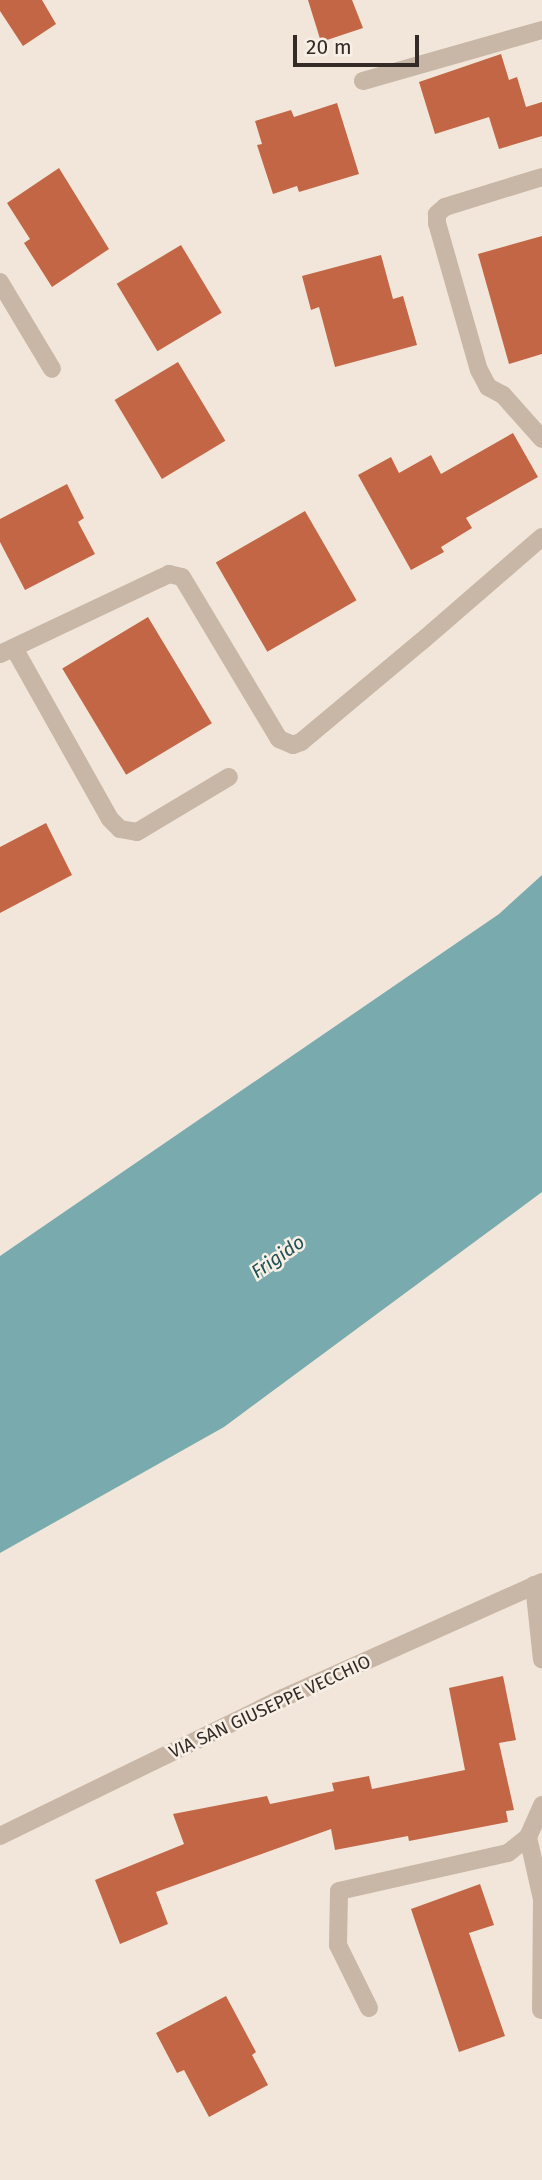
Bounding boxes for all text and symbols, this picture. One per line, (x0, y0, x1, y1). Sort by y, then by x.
scale bar (297, 21, 423, 65)
text: 20 m (306, 34, 352, 60)
water label: Frigido (247, 1231, 309, 1283)
street label: VIA SAN GIUSEPPE VECCHIO (166, 1651, 374, 1763)

